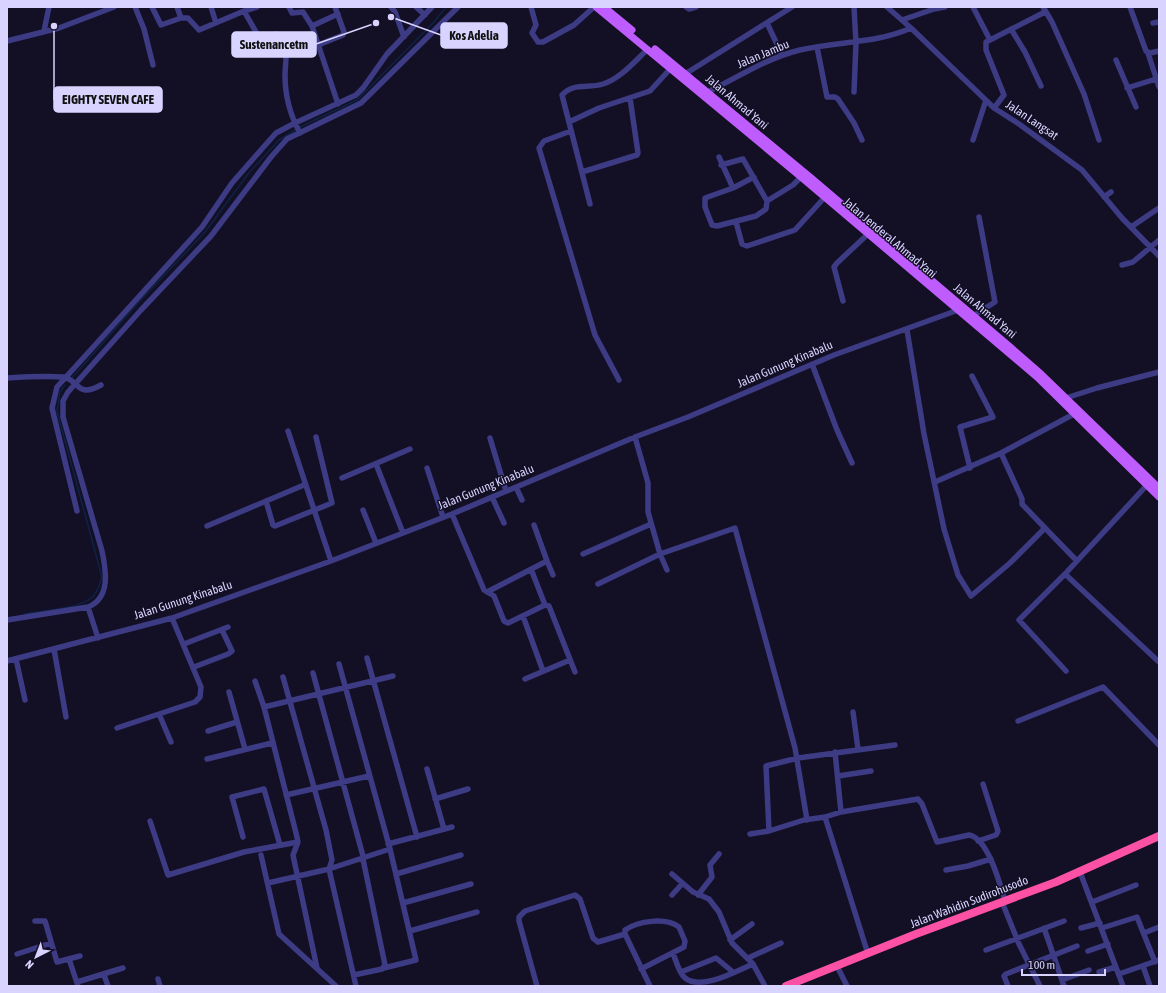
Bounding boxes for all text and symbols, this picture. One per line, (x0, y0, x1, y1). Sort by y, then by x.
callout: Kos Adelia (441, 23, 507, 48)
text: Kos Adelia (449, 28, 499, 43)
callout: Sustenancetm (232, 32, 316, 57)
text: Sustenancetm (240, 37, 308, 52)
street label: Jalan Jambu (735, 37, 791, 71)
street label: Jalan Ahmad Yani (703, 72, 771, 132)
callout: EIGHTY SEVEN CAFE (54, 87, 162, 112)
text: EIGHTY SEVEN CAFE (62, 92, 154, 107)
street label: Jalan Langsat (1003, 97, 1061, 143)
street label: Jalan Jenderal Ahmad Yani (840, 195, 940, 281)
street label: Jalan Ahmad Yani (951, 281, 1019, 341)
street label: Jalan Gunung Kinabalu (735, 337, 835, 390)
street label: Jalan Gunung Kinabalu (436, 461, 536, 513)
street label: Jalan Gunung Kinabalu (132, 577, 234, 622)
street label: Jalan Wahidin Sudirohusodo (908, 873, 1030, 931)
north arrow (16, 937, 56, 977)
scale bar (1022, 951, 1105, 977)
text: N (23, 958, 36, 971)
text: 100 m (1028, 958, 1055, 972)

